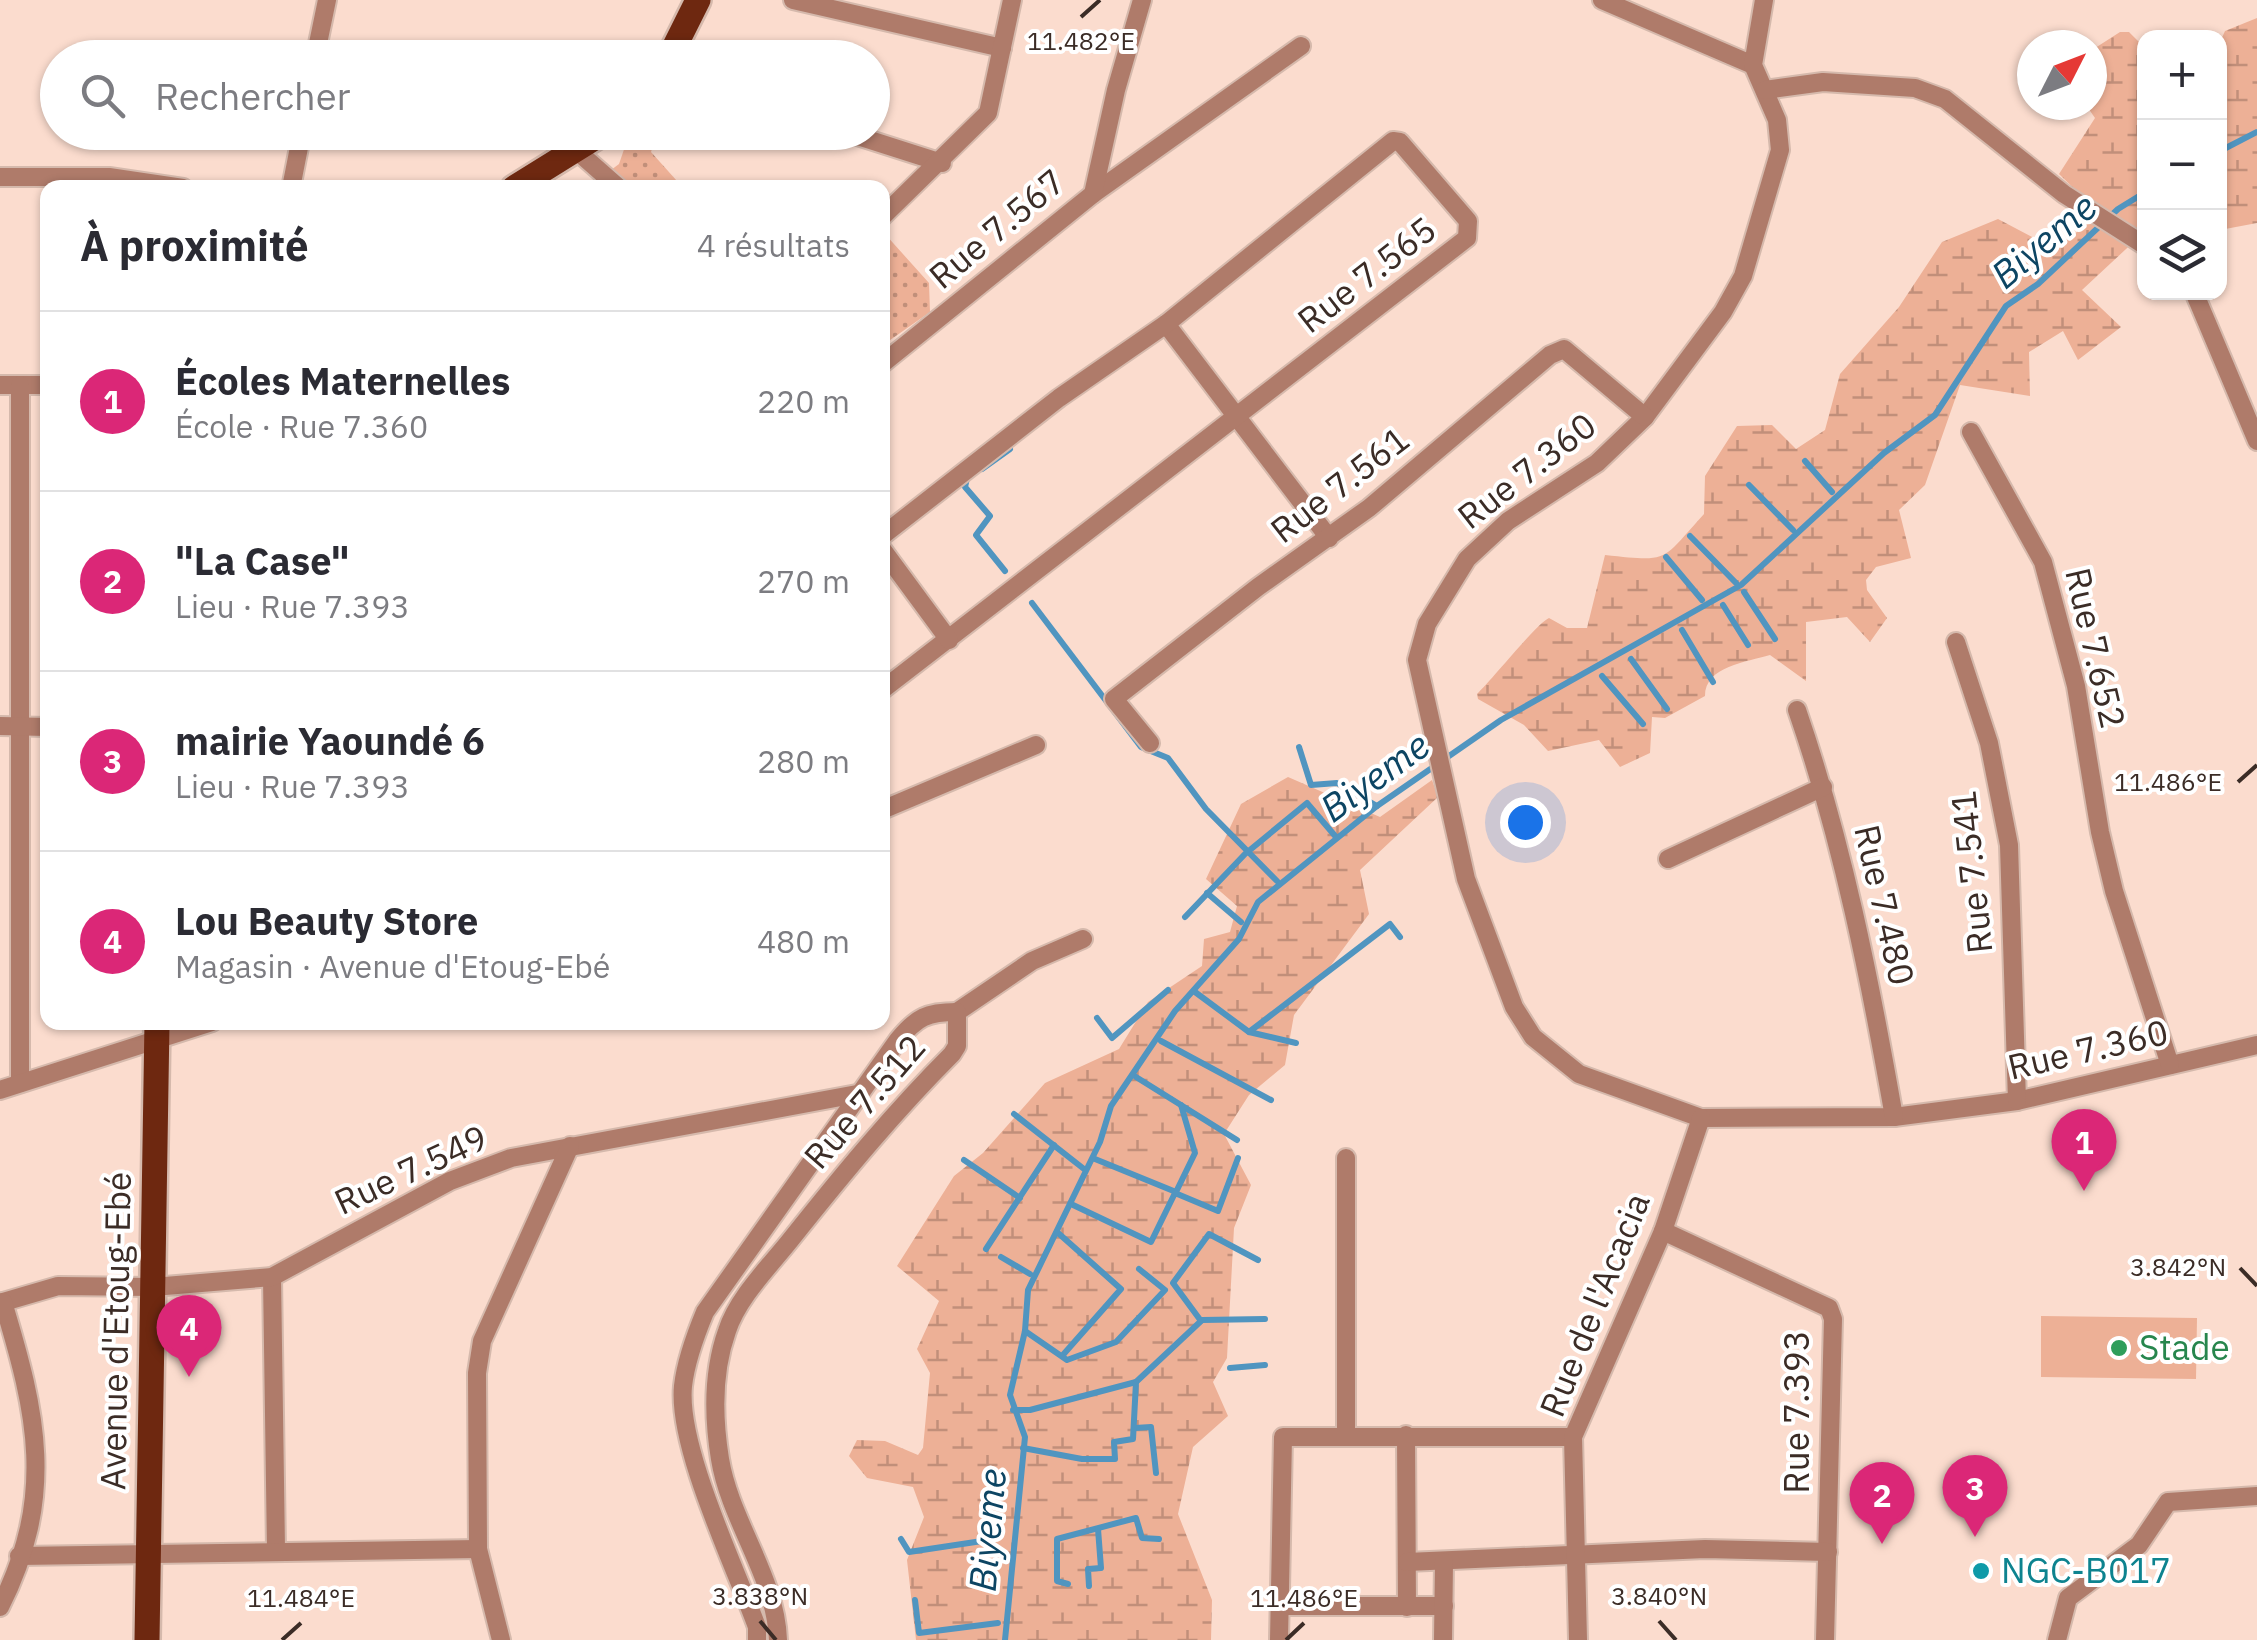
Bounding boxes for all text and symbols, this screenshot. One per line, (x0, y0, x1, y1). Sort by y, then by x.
text: 11.482°E (1027, 24, 1135, 57)
north arrow (2017, 30, 2107, 120)
map controls (2137, 30, 2227, 300)
button: + (2137, 30, 2227, 120)
search box (40, 40, 890, 150)
icon: search (75, 68, 130, 123)
text: Rechercher (155, 71, 350, 120)
button: − (2137, 120, 2227, 210)
street label: Rue 7.567 (919, 158, 1074, 298)
water label: Biyeme (1980, 182, 2106, 298)
street label: Rue 7.565 (1288, 206, 1445, 343)
button: layers (2137, 210, 2227, 300)
text: À proximité (80, 218, 309, 273)
text: 4 résultats (697, 224, 850, 266)
text: Écoles Maternelles (175, 356, 510, 405)
text: 1 (103, 380, 122, 422)
text: 220 m (757, 380, 850, 422)
street label: Rue 7.360 (1448, 402, 1605, 539)
text: École · Rue 7.360 (175, 405, 428, 447)
street label: Rue 7.561 (1261, 416, 1418, 553)
text: "La Case" (175, 536, 349, 585)
text: 2 (103, 560, 122, 602)
text: 270 m (757, 560, 850, 602)
street label: Rue 7.652 (2055, 563, 2137, 732)
text: Lieu · Rue 7.393 (175, 585, 410, 627)
text: mairie Yaoundé 6 (175, 716, 485, 765)
water label: Biyeme (1310, 720, 1438, 832)
text: 3 (103, 740, 122, 782)
text: 280 m (757, 740, 850, 782)
text: Lieu · Rue 7.393 (175, 765, 410, 807)
text: 11.486°E (2114, 765, 2222, 798)
street label: Rue 7.541 (1940, 789, 2002, 956)
your location (1500, 797, 1551, 848)
street label: Rue 7.480 (1844, 820, 1926, 989)
text: Lou Beauty Store (175, 896, 478, 945)
text: 4 (103, 920, 122, 962)
text: 480 m (757, 920, 850, 962)
text: Magasin · Avenue d'Etoug-Ebé (175, 945, 610, 987)
street label: Rue 7.360 (2003, 1008, 2172, 1090)
street label: Rue 7.512 (793, 1025, 935, 1178)
pin: 1 (2052, 1108, 2116, 1191)
street label: Rue 7.549 (327, 1114, 494, 1224)
street label: Avenue d'Etoug-Ebé (89, 1171, 141, 1491)
street label: Rue de l'Acacia (1528, 1186, 1660, 1423)
text: 3.842°N (2130, 1250, 2226, 1283)
pin: 4 (156, 1294, 222, 1377)
place label: Stade (2139, 1324, 2230, 1370)
street label: Rue 7.393 (1773, 1330, 1819, 1494)
marker: Stade (2108, 1337, 2130, 1359)
pin: 3 (1942, 1454, 2008, 1537)
pin: 2 (1850, 1462, 1914, 1544)
water label: Biyeme (957, 1466, 1016, 1593)
place label: NGC-B017 (2001, 1547, 2171, 1593)
marker: NGC-B017 (1970, 1560, 1992, 1582)
text: 3.838°N (712, 1579, 808, 1612)
text: 3.840°N (1611, 1579, 1707, 1612)
text: 11.484°E (247, 1581, 355, 1614)
text: 11.486°E (1250, 1581, 1358, 1614)

